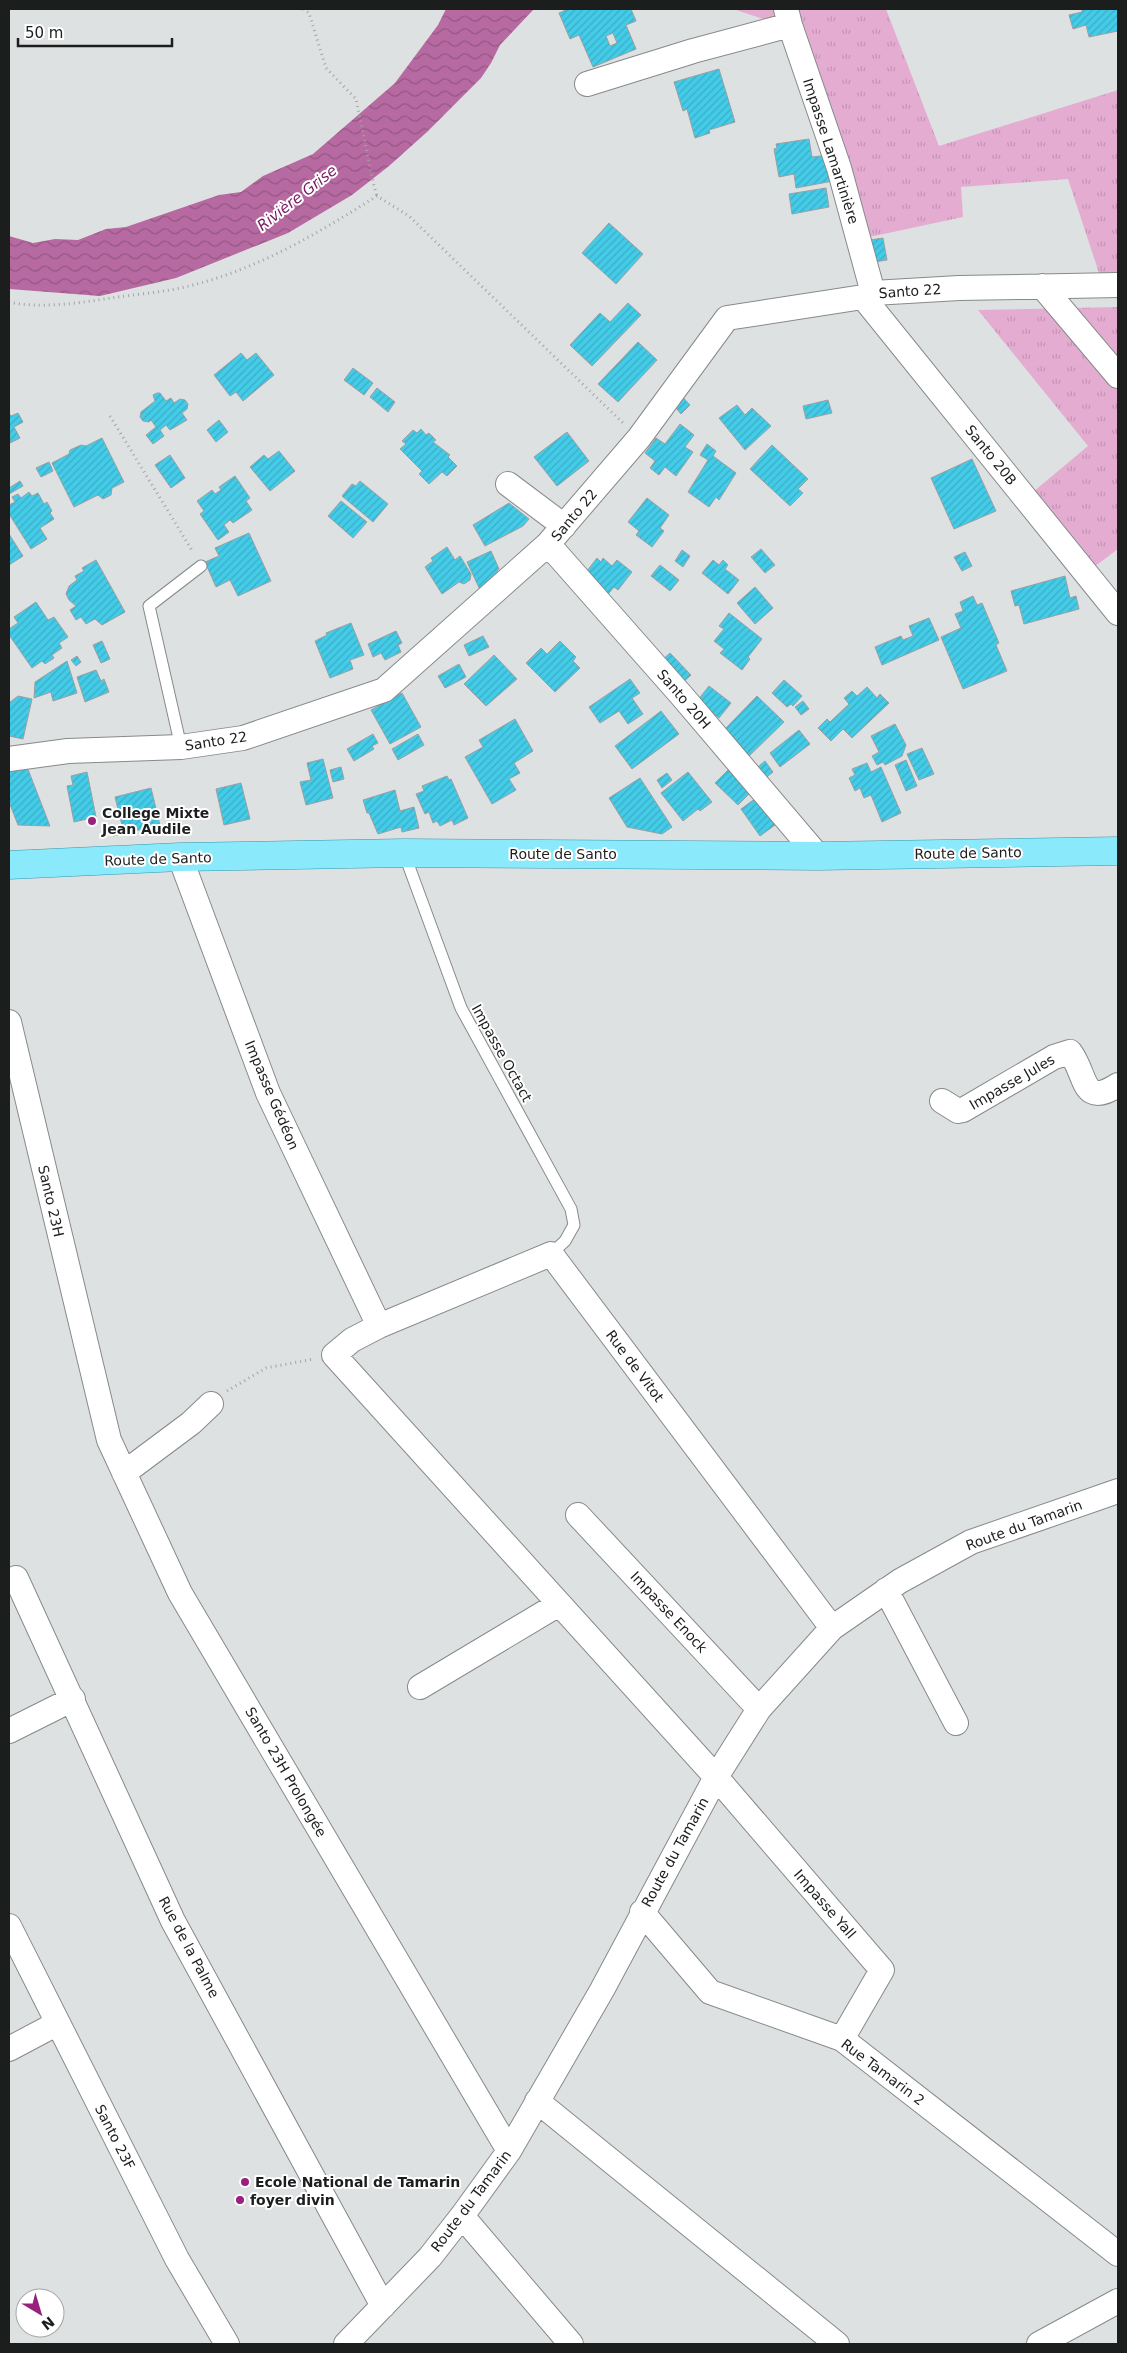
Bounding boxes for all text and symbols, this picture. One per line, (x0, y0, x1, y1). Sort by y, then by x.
scale bar (18, 15, 171, 47)
text: 50 m (25, 24, 63, 42)
street label: Impasse Lamartinière (800, 76, 862, 226)
water label: Rivière Grise (254, 161, 340, 235)
street label: Santo 22 (878, 281, 942, 301)
street label: Santo 20B (962, 422, 1020, 488)
street label: Santo 22 (548, 486, 600, 544)
street label: Santo 20H (654, 666, 714, 732)
street label: Santo 22 (184, 728, 248, 754)
place label: College Mixte Jean Audile (101, 805, 209, 837)
marker: College Mixte Jean Audile (86, 815, 98, 827)
street label: Route de Santo (914, 844, 1022, 862)
street label: Route de Santo (509, 846, 617, 862)
street label: Route de Santo (104, 849, 212, 869)
street label: Impasse Octact (469, 1002, 536, 1105)
street label: Impasse Gédéon (242, 1038, 302, 1152)
street label: Impasse Jules (967, 1051, 1057, 1113)
street label: Santo 23H (35, 1164, 67, 1238)
street label: Rue de Vitot (603, 1327, 667, 1405)
street label: Route du Tamarin (964, 1496, 1084, 1554)
street label: Impasse Enock (627, 1568, 711, 1656)
street label: Santo 23H Prolongée (242, 1704, 330, 1840)
street label: Route du Tamarin (638, 1794, 712, 1910)
street label: Impasse Yall (791, 1866, 859, 1942)
street label: Rue de la Palme (156, 1894, 222, 2000)
street label: Rue Tamarin 2 (838, 2036, 928, 2108)
street label: Santo 23F (92, 2102, 138, 2172)
street label: Route du Tamarin (428, 2147, 514, 2255)
place label: Ecole National de Tamarin (255, 2174, 460, 2190)
marker: Ecole National de Tamarin (239, 2176, 251, 2188)
place label: foyer divin (250, 2192, 335, 2208)
marker: foyer divin (234, 2194, 246, 2206)
north arrow (15, 2288, 65, 2338)
text: N (38, 2313, 58, 2333)

